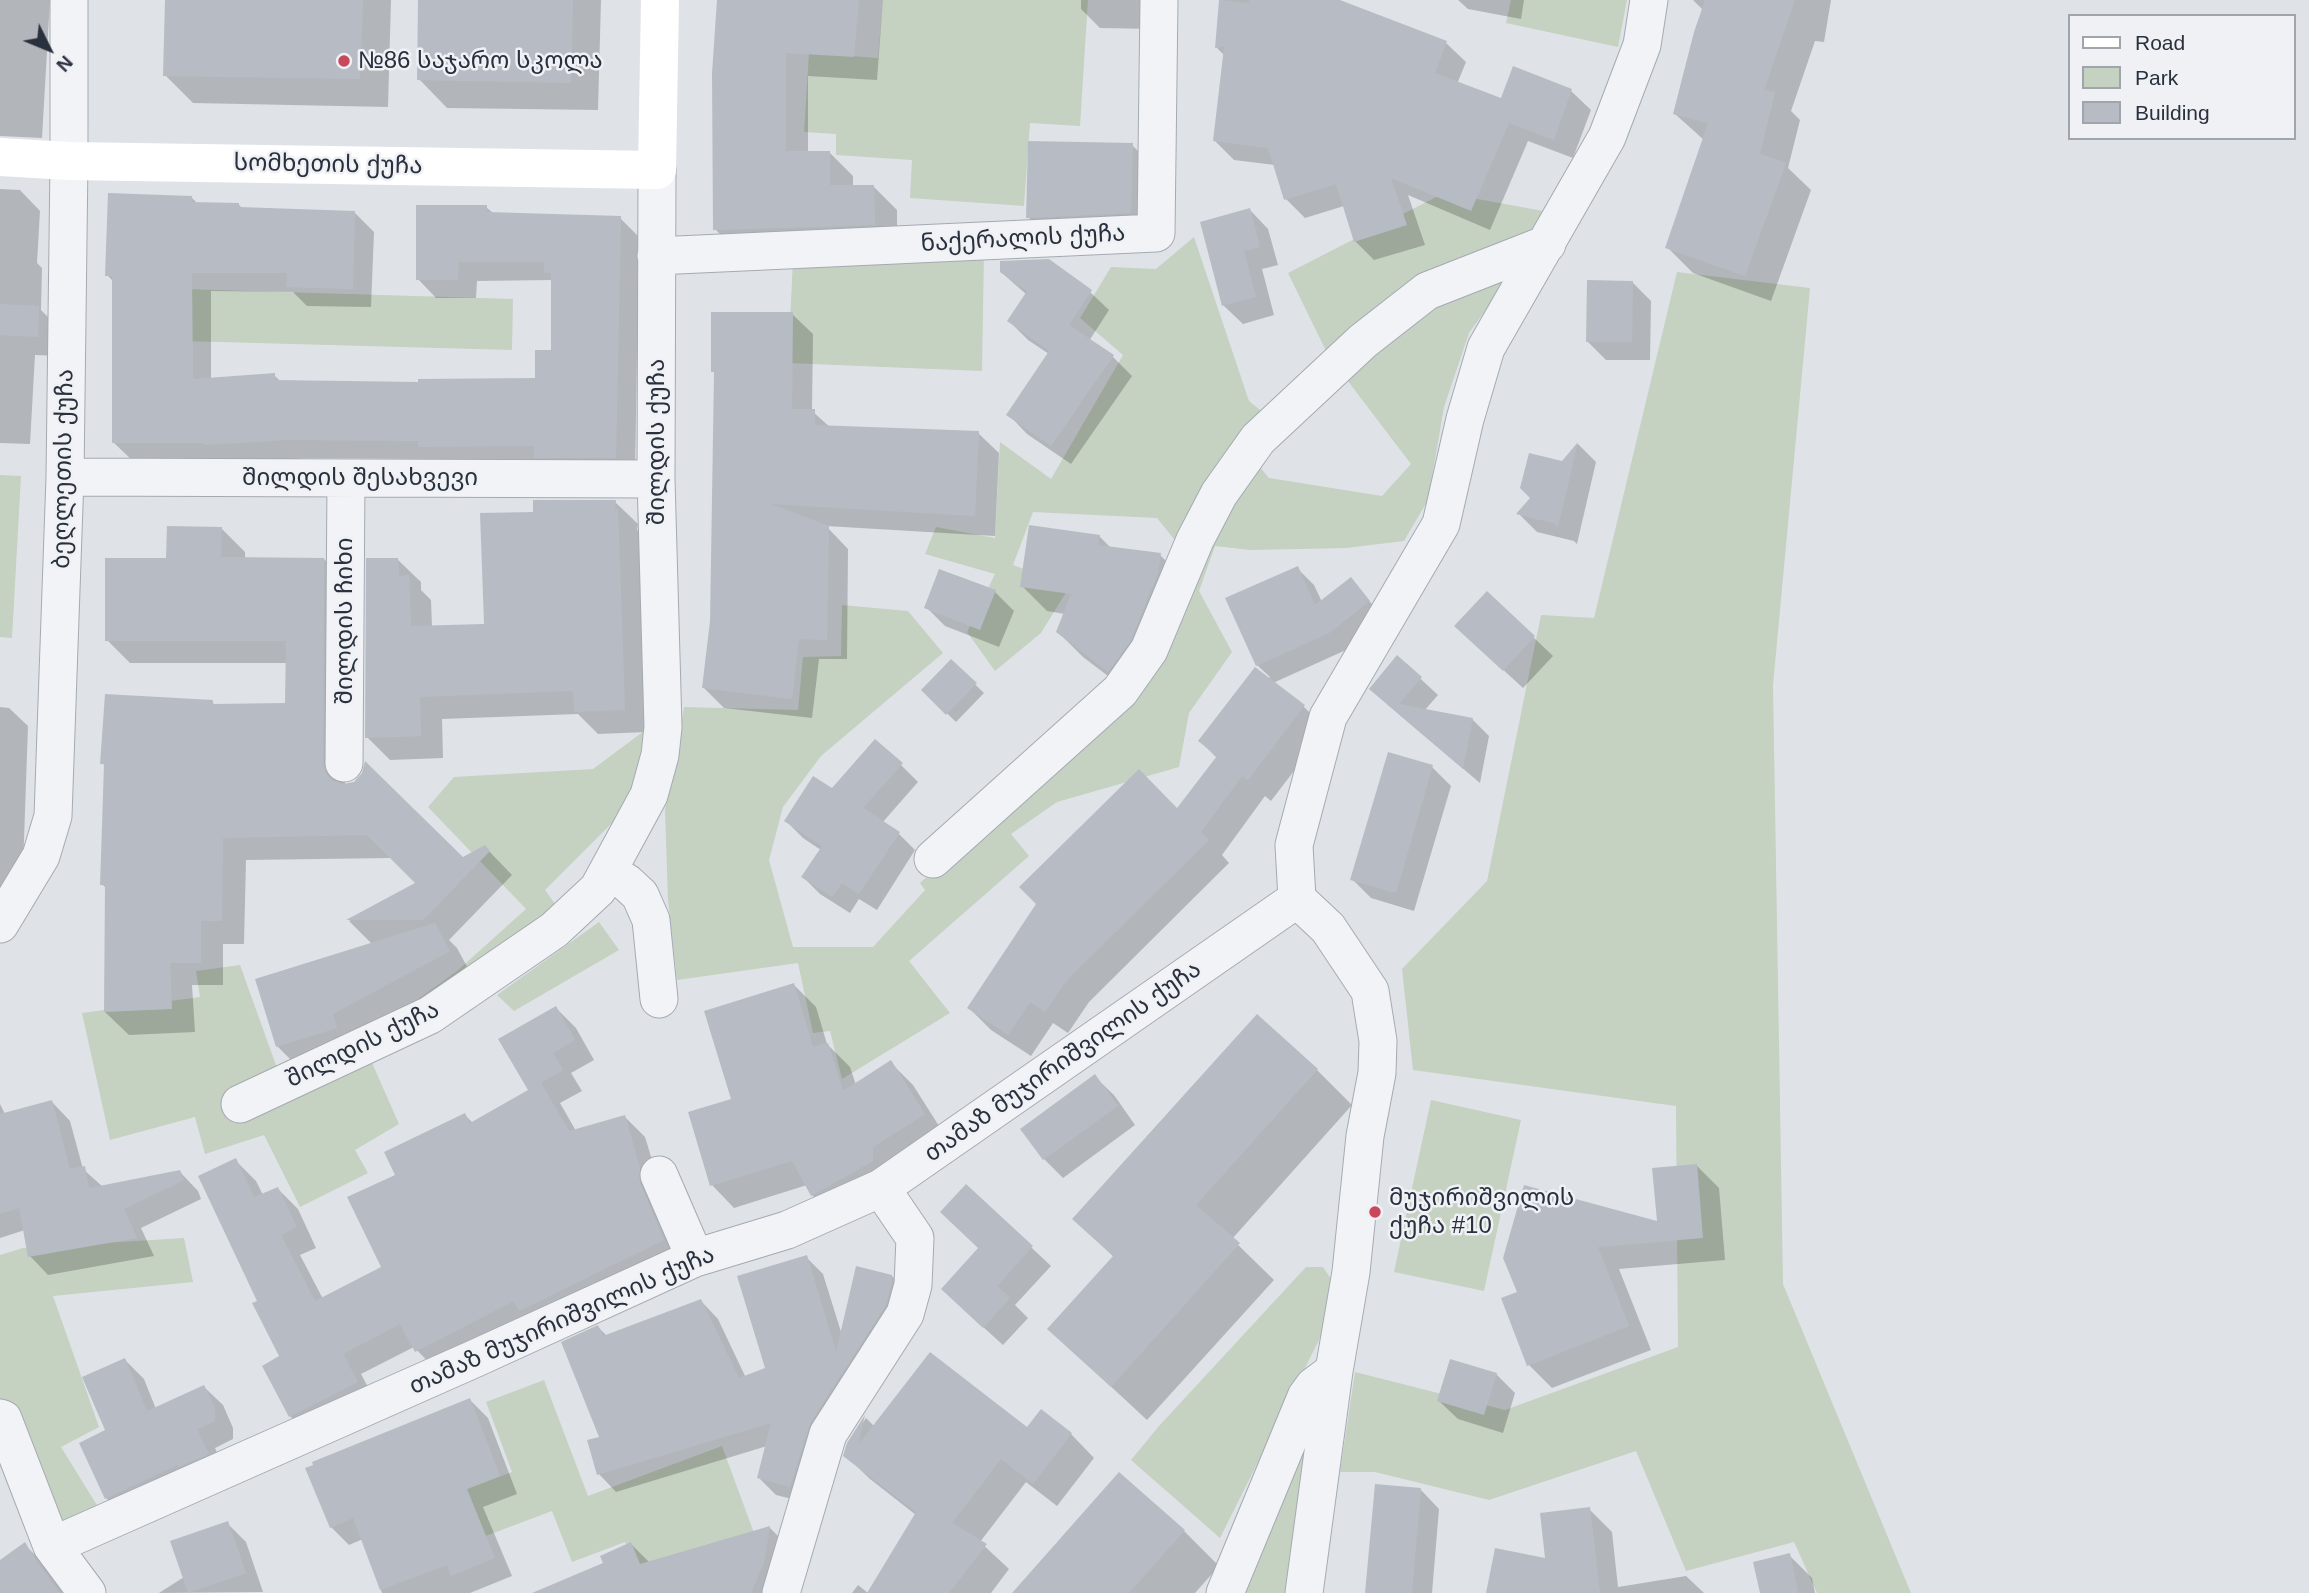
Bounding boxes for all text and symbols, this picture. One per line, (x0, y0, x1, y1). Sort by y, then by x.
north arrow (14, 14, 84, 84)
legend (2068, 14, 2295, 140)
text: Road (2135, 31, 2185, 54)
place label: №86 საჯარო სკოლა (358, 47, 603, 75)
text: N (52, 51, 77, 76)
marker: №86 საჯარო სკოლა (336, 53, 352, 69)
text: Park (2135, 66, 2178, 89)
text: Building (2135, 101, 2210, 124)
street label: სომხეთის ქუჩა (233, 149, 423, 181)
street label: ნაქერალის ქუჩა (920, 219, 1126, 259)
street label: შილდის ქუჩა (643, 359, 671, 525)
street label: ბეღლეთის ქუჩა (48, 369, 80, 569)
street label: შილდის შესახვევი (242, 464, 478, 492)
street label: შილდის ჩიხი (331, 538, 359, 704)
street label: თამაზ მუჯირიშვილის ქუჩა (919, 955, 1207, 1169)
street label: შილდის ქუჩა (282, 996, 444, 1094)
place label: მუჯირიშვილის ქუჩა #10 (1389, 1184, 1574, 1240)
marker: მუჯირიშვილის ქუჩა #10 (1367, 1204, 1383, 1220)
street label: თამაზ მუჯირიშვილის ქუჩა (405, 1240, 719, 1402)

